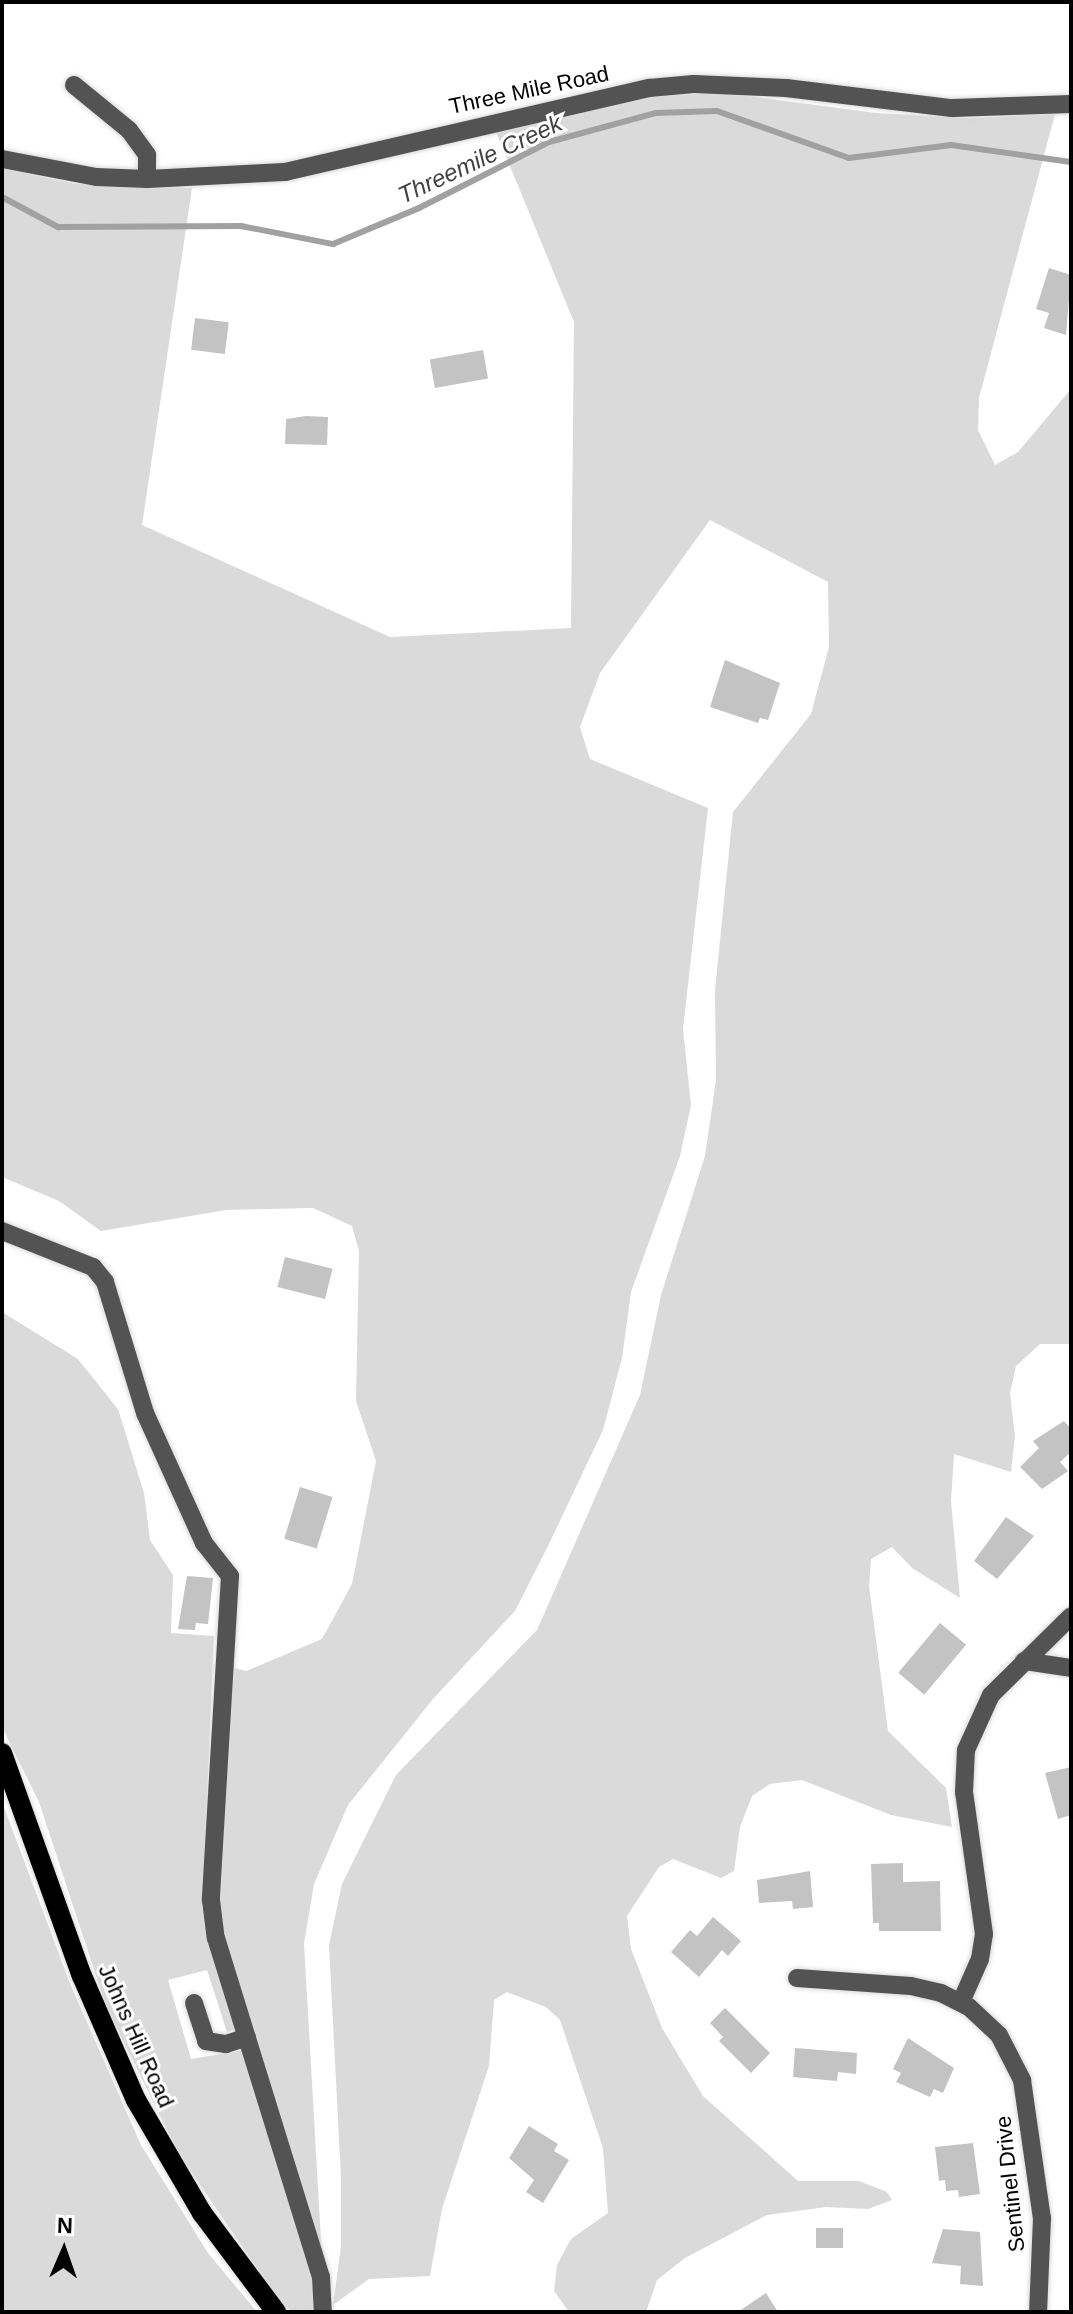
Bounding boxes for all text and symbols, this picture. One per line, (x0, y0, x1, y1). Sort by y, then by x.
street label: Three Mile Road (447, 60, 611, 120)
water label: Threemile Creek (394, 108, 566, 210)
street label: Johns Hill Road (93, 1960, 179, 2112)
street label: Sentinel Drive (990, 2115, 1030, 2253)
north arrow (24, 2210, 104, 2290)
text: N (56, 2213, 73, 2238)

